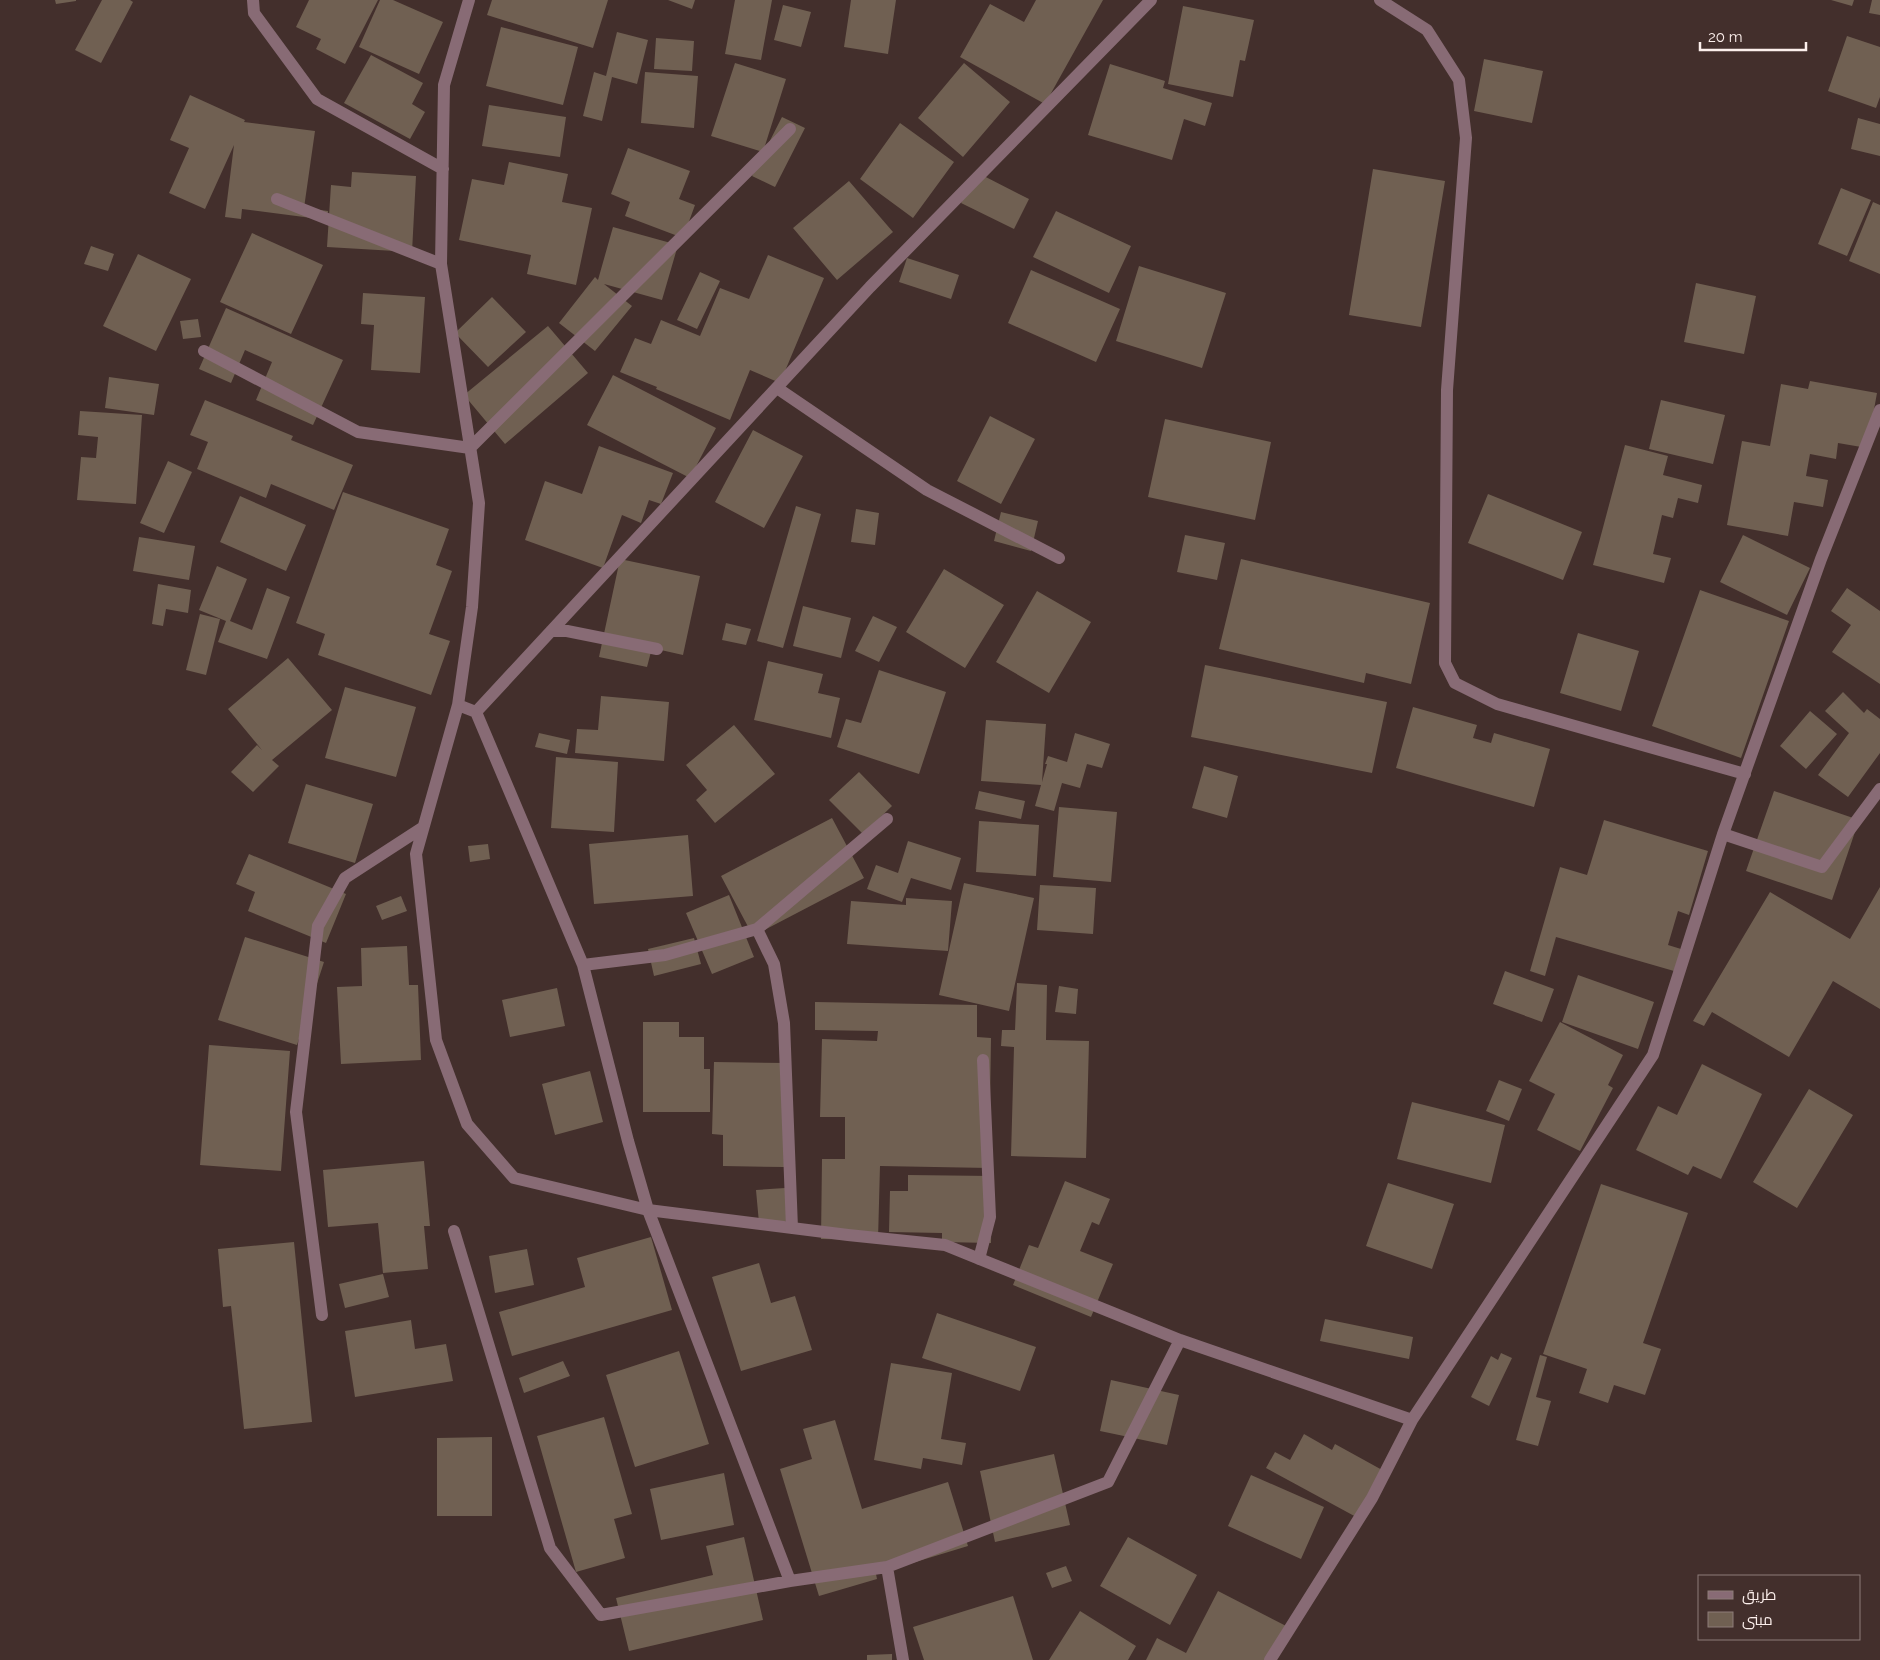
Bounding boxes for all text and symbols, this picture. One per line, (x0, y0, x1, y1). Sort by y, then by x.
scale bar (1700, 20, 1806, 52)
text: 20 m (1708, 28, 1743, 46)
legend (1698, 1575, 1860, 1640)
text: طريق (1742, 1586, 1776, 1605)
text: مبنى (1742, 1611, 1773, 1630)

